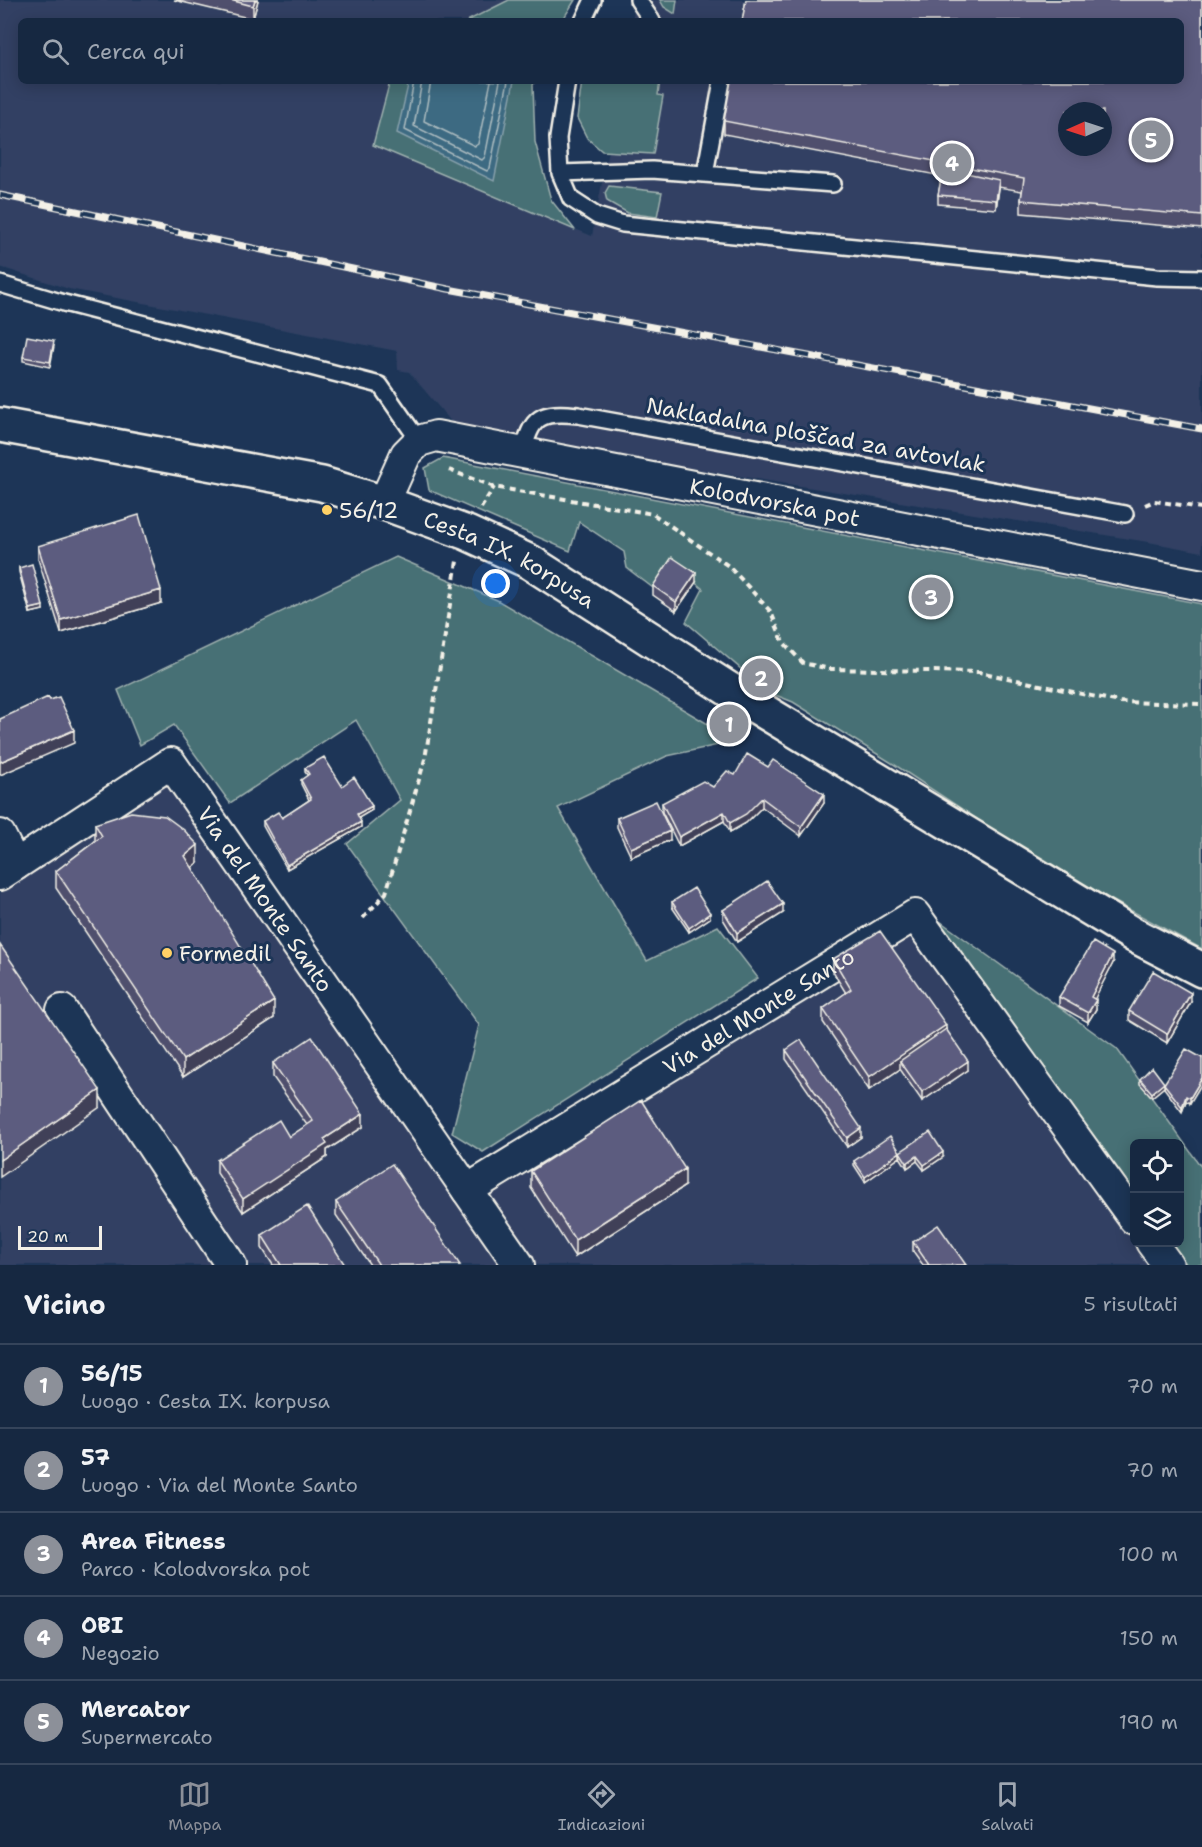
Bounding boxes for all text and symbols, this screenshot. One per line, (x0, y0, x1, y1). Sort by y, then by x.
search box (18, 18, 1184, 84)
icon: search (39, 35, 72, 68)
text: Cerca qui (87, 37, 185, 66)
north arrow (1058, 102, 1112, 156)
pin: 5 (1132, 118, 1170, 162)
pin: 4 (932, 140, 972, 186)
street label: Nakladalna ploščad za avtovlak (644, 391, 988, 479)
street label: Kolodvorska pot (687, 471, 863, 533)
place label: 56/12 (339, 496, 398, 525)
marker: 56/12 (320, 503, 334, 517)
street label: Cesta IX. korpusa (420, 504, 601, 615)
your location (481, 569, 510, 598)
pin: 3 (912, 574, 950, 620)
pin: 2 (742, 656, 780, 700)
pin: 1 (710, 702, 748, 746)
street label: Via del Monte Santo (191, 800, 340, 998)
place label: Formedil (179, 939, 271, 968)
street label: Via del Monte Santo (657, 941, 860, 1081)
marker: Formedil (160, 946, 174, 960)
map controls (1130, 1139, 1184, 1247)
button: locate (1130, 1139, 1184, 1193)
button: layers (1130, 1193, 1184, 1247)
scale bar (18, 1223, 102, 1250)
text: 20 m (27, 1226, 68, 1247)
text: Vicino (24, 1287, 106, 1322)
text: 5 risultati (1083, 1291, 1178, 1317)
text: 56/15 (81, 1359, 143, 1388)
text: 1 (39, 1373, 48, 1399)
text: 70 m (1126, 1373, 1178, 1399)
text: Luogo · Cesta IX. korpusa (81, 1388, 330, 1414)
text: 57 (81, 1443, 110, 1472)
text: 2 (37, 1457, 51, 1483)
text: 70 m (1126, 1457, 1178, 1483)
text: Luogo · Via del Monte Santo (81, 1472, 358, 1498)
text: Area Fitness (81, 1527, 226, 1556)
text: 3 (37, 1541, 51, 1567)
text: 100 m (1118, 1541, 1178, 1567)
text: Parco · Kolodvorska pot (81, 1556, 310, 1582)
text: OBI (81, 1611, 123, 1640)
text: 4 (37, 1625, 51, 1651)
text: 150 m (1120, 1625, 1178, 1651)
text: Negozio (81, 1640, 160, 1666)
text: Mercator (81, 1695, 190, 1724)
text: 5 (37, 1709, 50, 1735)
text: 190 m (1119, 1709, 1178, 1735)
text: Supermercato (81, 1724, 213, 1750)
tab: Mappa (168, 1778, 221, 1835)
tab: Indicazioni (558, 1778, 645, 1835)
tab: Salvati (982, 1778, 1034, 1835)

